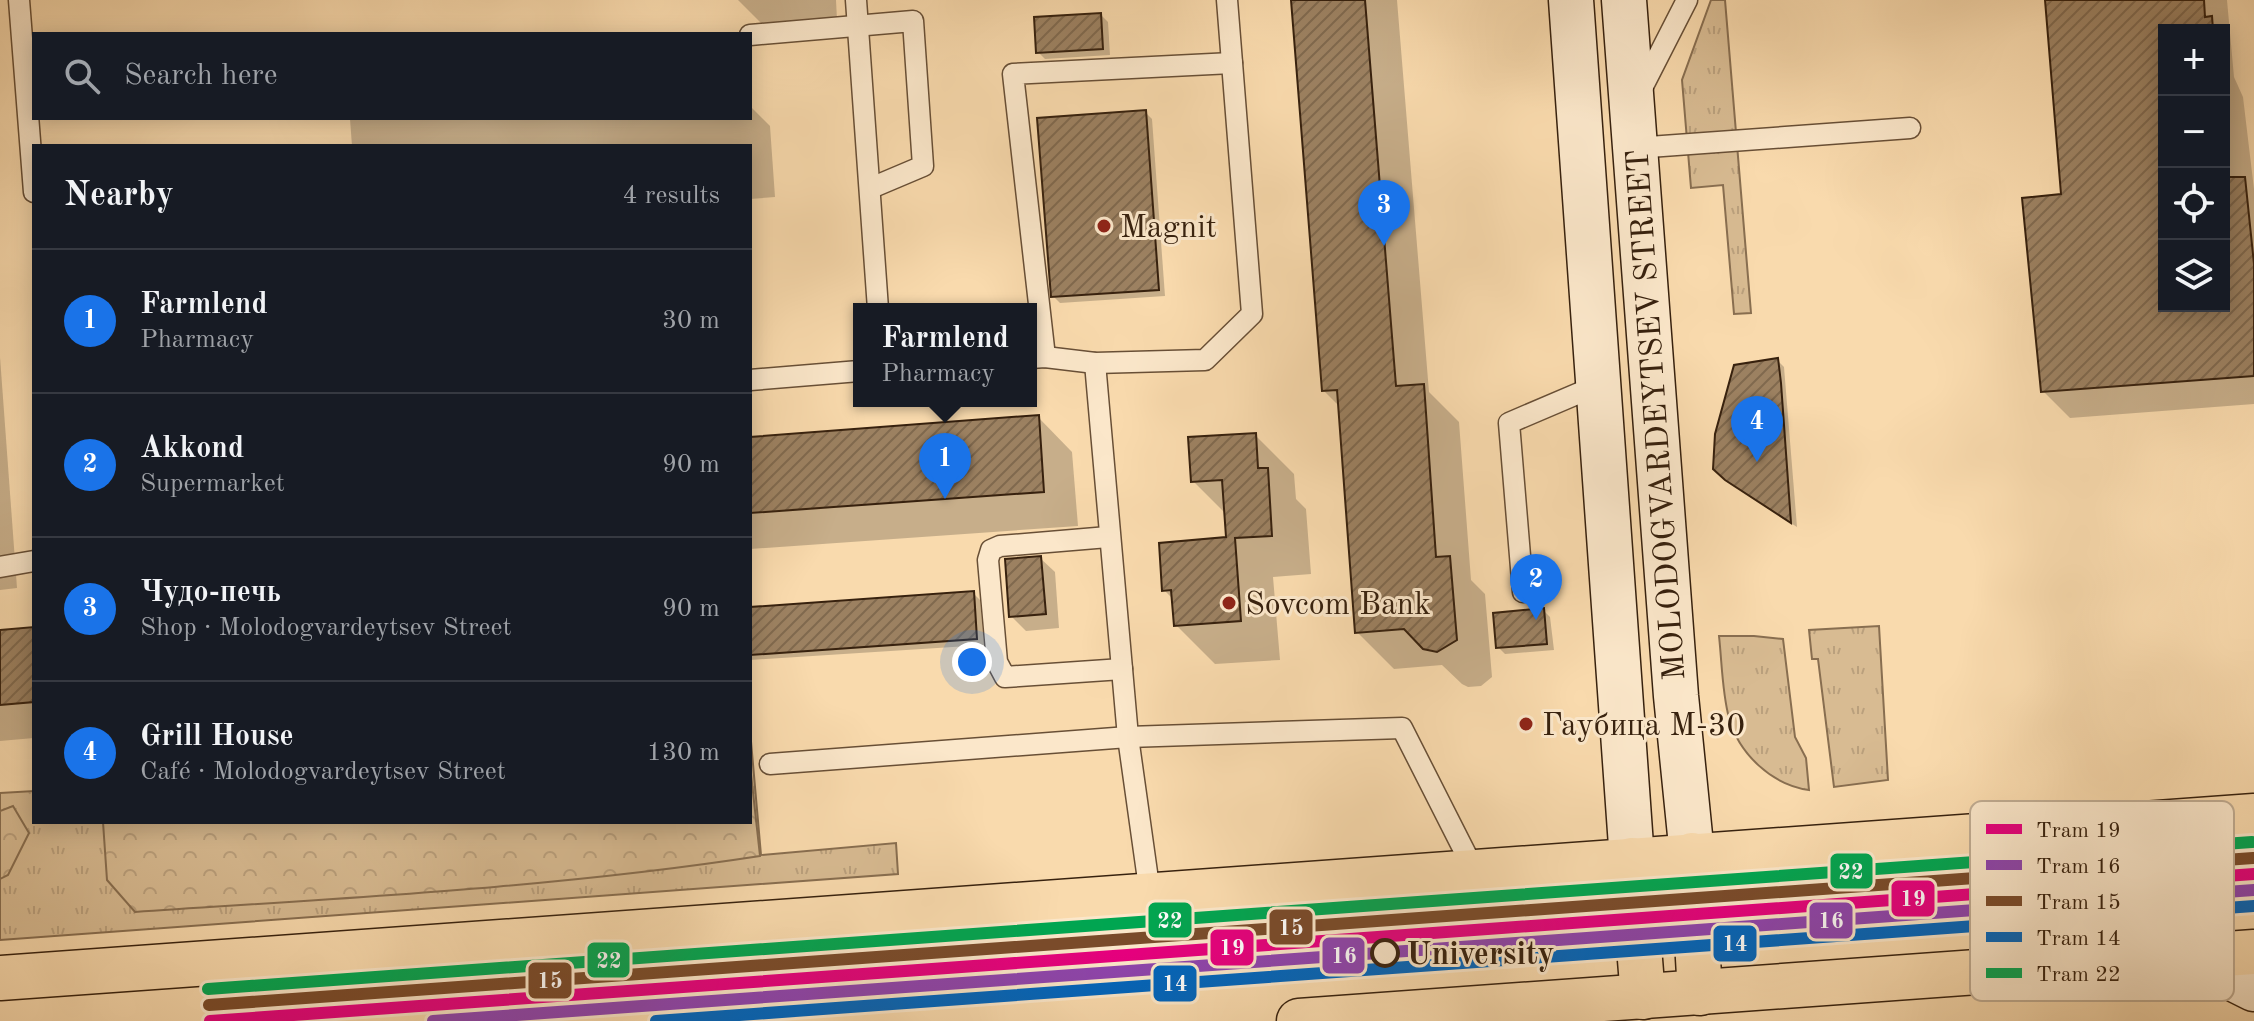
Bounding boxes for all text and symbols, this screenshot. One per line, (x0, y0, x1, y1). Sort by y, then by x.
map controls (2158, 24, 2230, 312)
button: + (2158, 24, 2230, 96)
search box (32, 32, 752, 120)
icon: search (60, 54, 104, 98)
text: Search here (124, 61, 278, 91)
button: − (2158, 96, 2230, 168)
street label: MOLODOGVARDEYTSEV STREET (1623, 148, 1693, 681)
button: locate (2158, 168, 2230, 240)
text: Nearby (64, 179, 174, 213)
pin: 3 (1358, 180, 1410, 246)
text: 4 results (622, 183, 720, 209)
place label: Magnit (1120, 213, 1217, 245)
marker: Magnit (1095, 217, 1113, 235)
button: layers (2158, 240, 2230, 312)
text: Farmlend (140, 290, 268, 320)
popup (853, 303, 1037, 407)
text: 1 (82, 308, 98, 334)
text: 30 m (662, 308, 720, 334)
text: Farmlend (881, 324, 1009, 354)
text: Pharmacy (140, 327, 254, 353)
text: Pharmacy (881, 361, 995, 387)
pin: 4 (1731, 396, 1783, 462)
pin: 1 (919, 433, 971, 499)
text: Akkond (140, 434, 244, 464)
text: 2 (82, 452, 98, 478)
text: 90 m (662, 452, 720, 478)
text: Supermarket (140, 471, 285, 497)
pin: 2 (1510, 554, 1562, 620)
text: Чудо-печь (140, 578, 281, 608)
place label: Sovcom Bank (1245, 590, 1431, 622)
marker: Sovcom Bank (1220, 594, 1238, 612)
text: 3 (82, 596, 98, 622)
text: 90 m (662, 596, 720, 622)
text: Shop · Molodogvardeytsev Street (140, 615, 512, 641)
your location (952, 642, 992, 682)
place label: Гаубица М-30 (1542, 711, 1745, 743)
marker: Гаубица М-30 (1517, 715, 1535, 733)
text: Grill House (140, 722, 294, 752)
text: 4 (82, 740, 98, 766)
text: 130 m (647, 740, 720, 766)
text: Café · Molodogvardeytsev Street (140, 759, 506, 785)
legend (1970, 801, 2234, 1001)
text: Tram 19 (2036, 820, 2121, 842)
line badge: 22 (1829, 852, 1874, 890)
text: Tram 16 (2036, 856, 2121, 878)
text: 22 (1838, 862, 1864, 884)
line badge: 19 (1890, 879, 1936, 918)
text: 19 (1900, 889, 1926, 911)
text: Tram 15 (2036, 892, 2121, 914)
line badge: 22 (1147, 901, 1193, 939)
line badge: 16 (1808, 901, 1854, 940)
line badge: 15 (1268, 908, 1314, 946)
text: 22 (1157, 911, 1183, 933)
text: 16 (1818, 911, 1844, 933)
text: 15 (1278, 918, 1304, 940)
line badge: 14 (1712, 924, 1758, 963)
line badge: 19 (1209, 928, 1255, 967)
text: Tram 14 (2036, 928, 2121, 950)
text: 14 (1722, 934, 1748, 956)
line badge: 16 (1321, 936, 1366, 975)
text: 19 (1219, 938, 1245, 960)
marker: University (1371, 939, 1399, 967)
place label: University (1406, 940, 1554, 972)
line badge: 22 (586, 941, 631, 979)
text: 16 (1331, 946, 1357, 968)
text: 22 (596, 951, 622, 973)
line badge: 15 (527, 961, 573, 1000)
line badge: 14 (1152, 964, 1198, 1003)
text: Tram 22 (2036, 964, 2121, 986)
text: 15 (537, 971, 563, 993)
text: 14 (1162, 974, 1188, 996)

